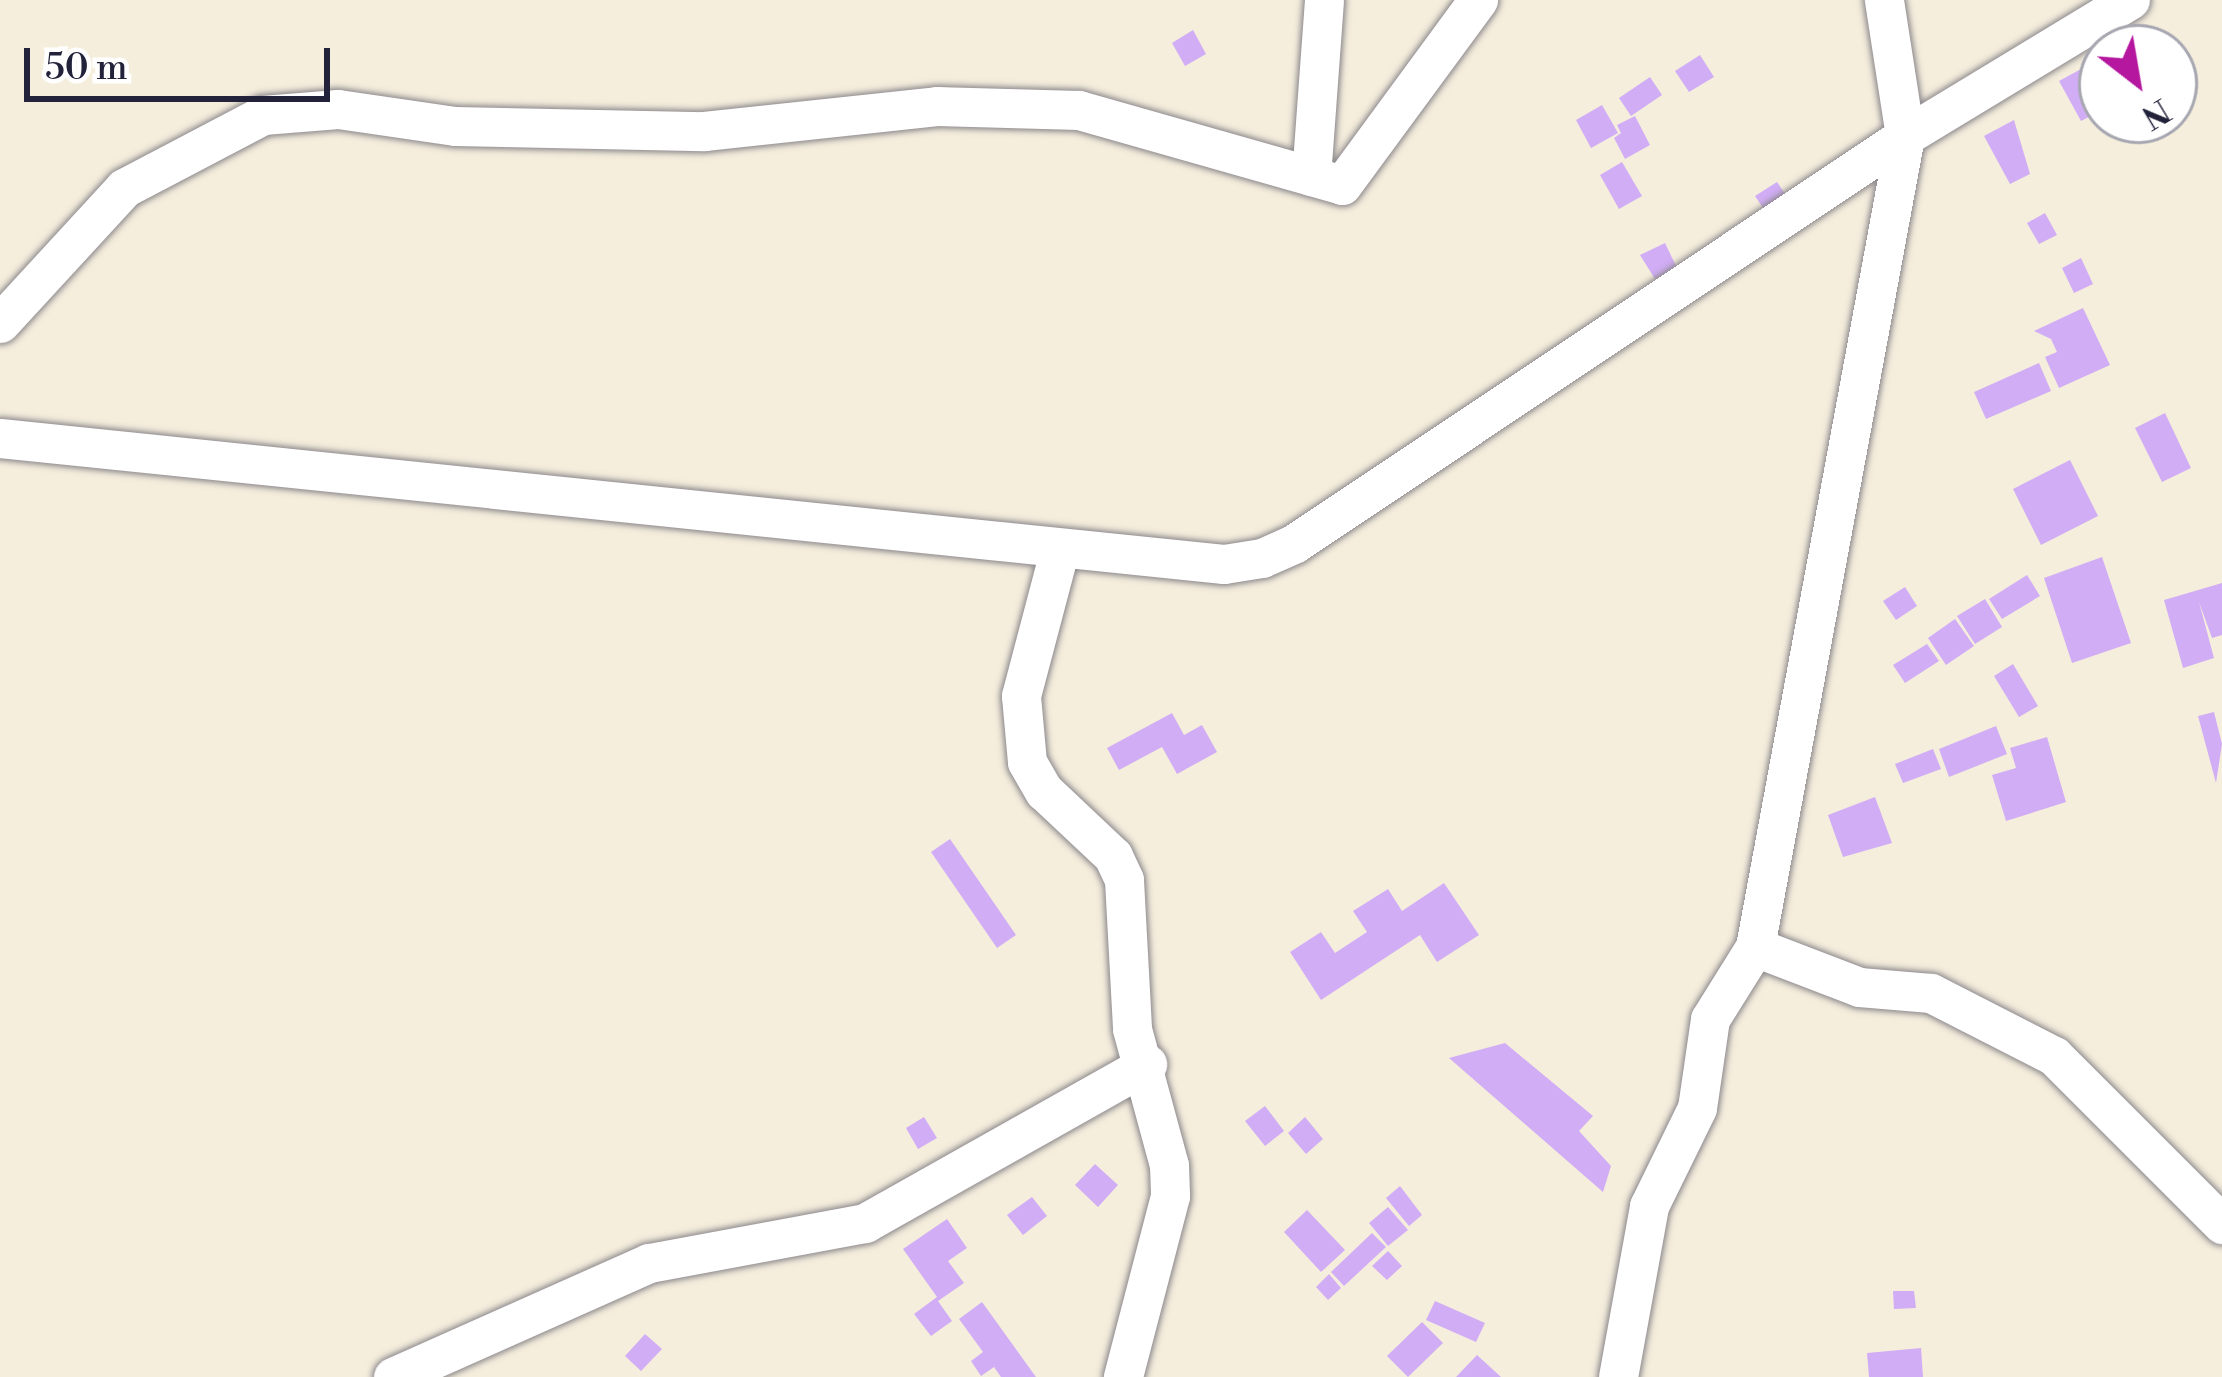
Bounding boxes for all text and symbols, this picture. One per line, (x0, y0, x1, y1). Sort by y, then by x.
scale bar (30, 24, 336, 98)
north arrow (2078, 24, 2198, 144)
text: 50 m (45, 46, 128, 91)
text: N (2134, 88, 2177, 137)

